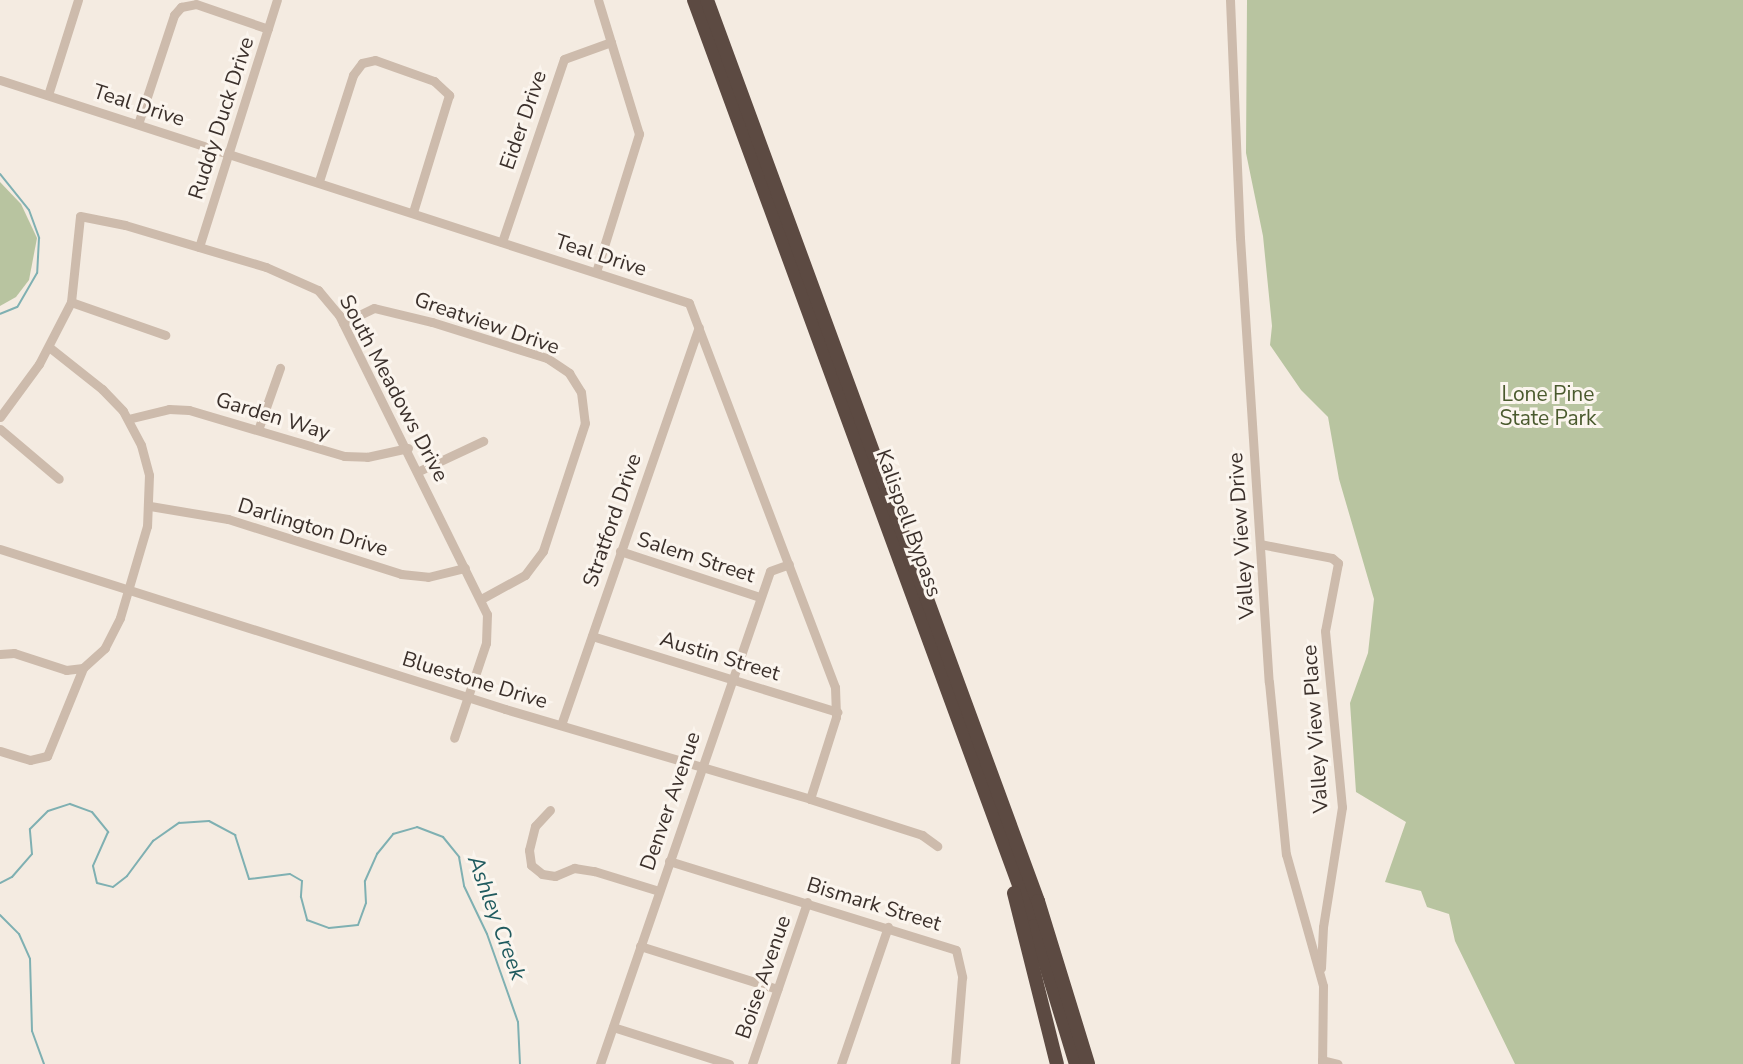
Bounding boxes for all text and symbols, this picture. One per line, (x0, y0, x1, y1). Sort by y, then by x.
street label: Ruddy Duck Drive (183, 34, 259, 202)
street label: Eider Drive (494, 67, 552, 173)
street label: Teal Drive (90, 78, 188, 132)
street label: Teal Drive (552, 228, 650, 282)
street label: Greatview Drive (411, 286, 563, 360)
street label: South Meadows Drive (334, 290, 454, 486)
park label: Lone Pine State Park (1499, 381, 1597, 431)
street label: Garden Way (213, 387, 333, 445)
street label: Kalispell Bypass (871, 446, 947, 600)
street label: Stratford Drive (577, 450, 647, 590)
street label: Valley View Drive (1223, 452, 1259, 620)
street label: Darlington Drive (235, 492, 391, 562)
street label: Salem Street (634, 526, 758, 588)
street label: Austin Street (657, 626, 783, 686)
street label: Valley View Place (1297, 644, 1333, 814)
street label: Bluestone Drive (399, 646, 551, 714)
street label: Denver Avenue (635, 728, 705, 874)
water label: Ashley Creek (461, 852, 531, 984)
street label: Bismark Street (804, 872, 944, 936)
street label: Boise Avenue (730, 912, 796, 1042)

